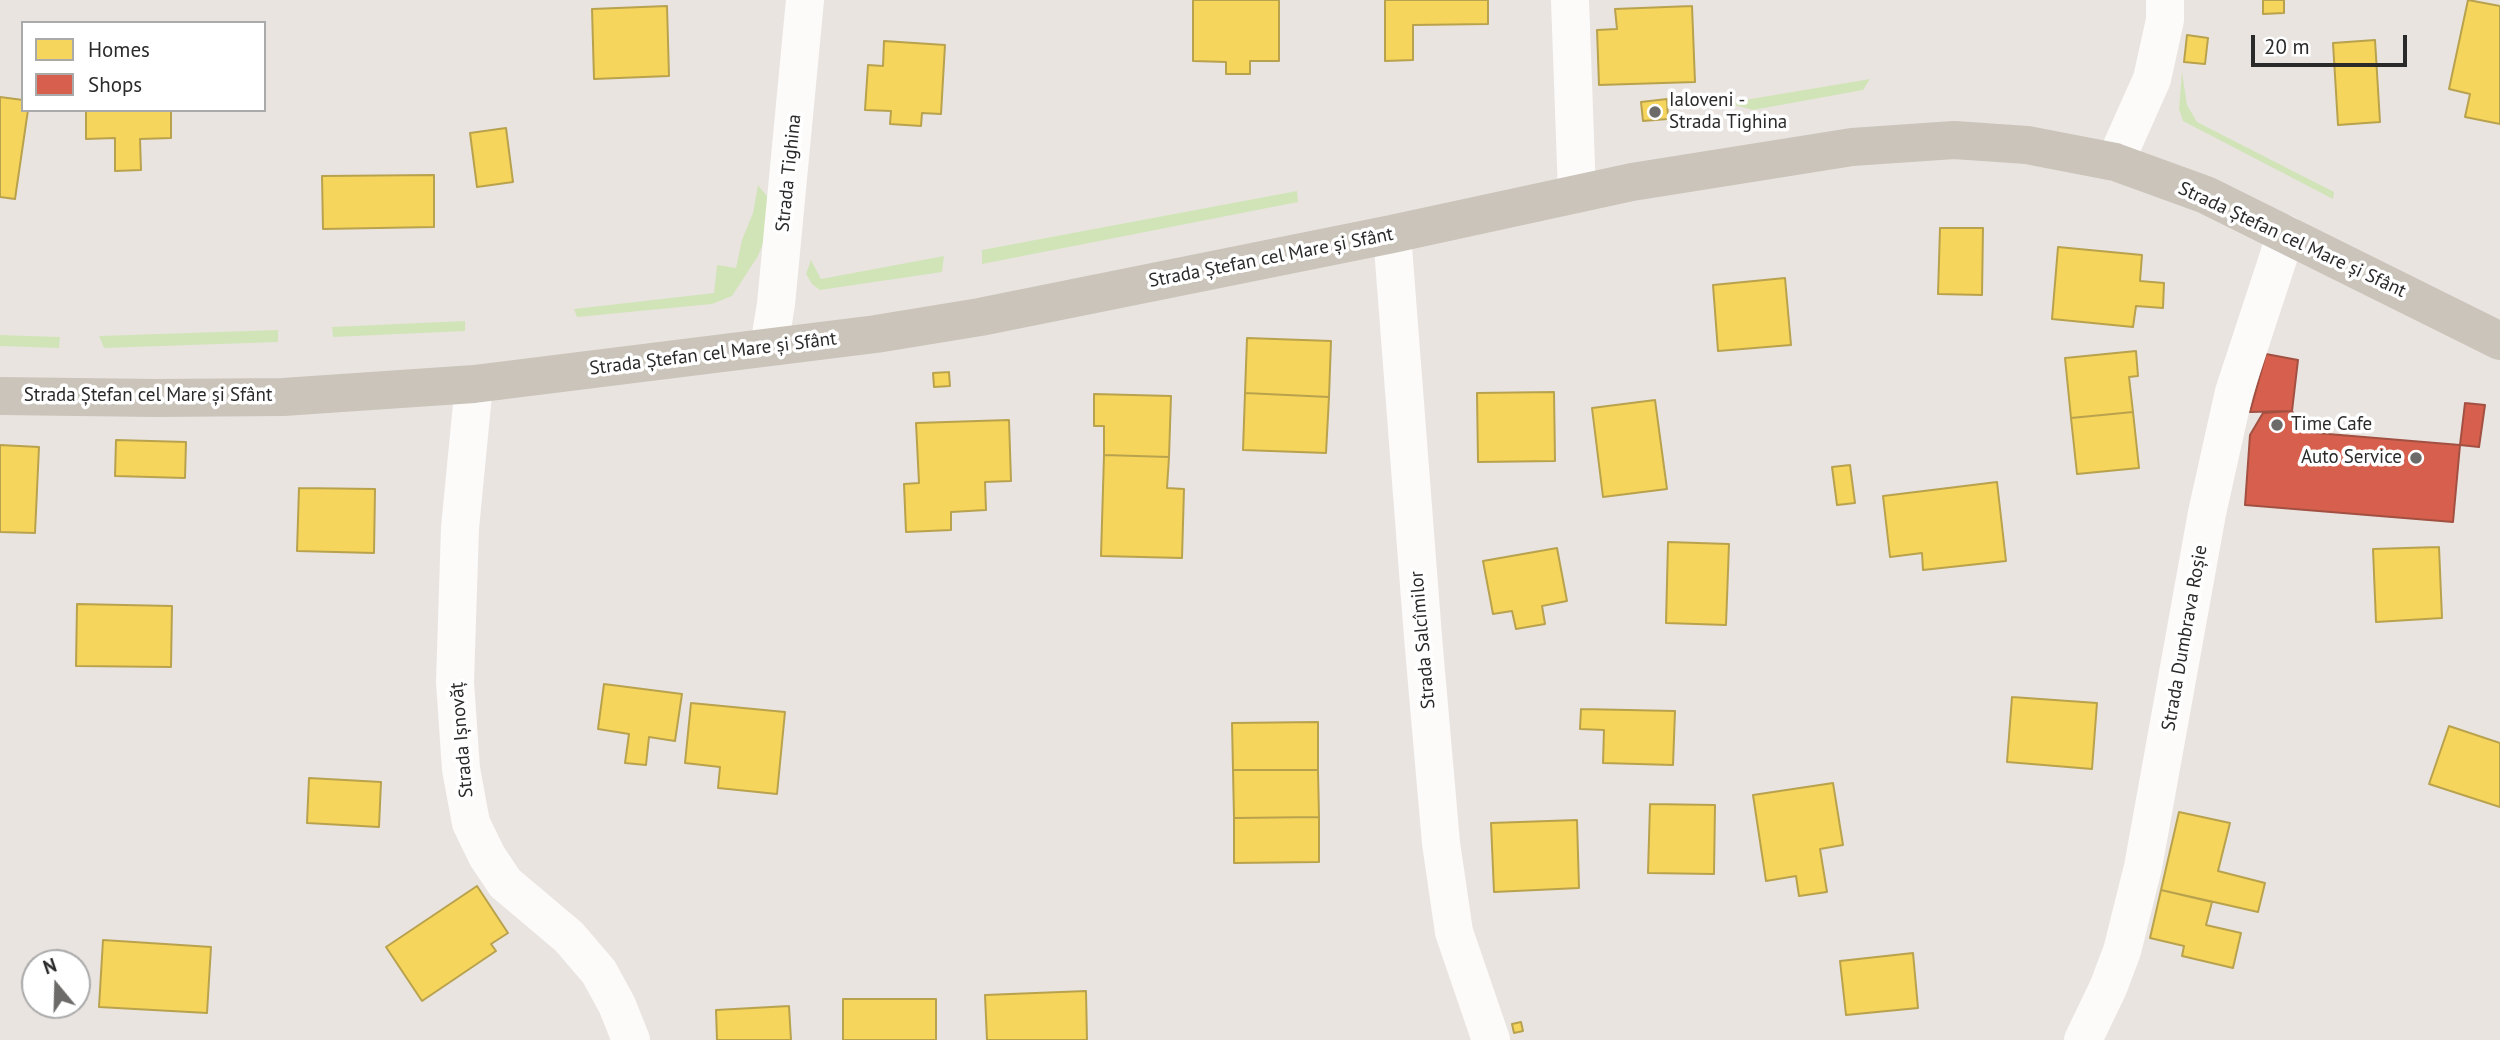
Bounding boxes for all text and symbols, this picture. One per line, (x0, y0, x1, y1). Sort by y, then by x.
legend (21, 21, 266, 112)
scale bar (2255, 21, 2411, 65)
text: 20 m (2264, 33, 2310, 60)
text: Homes (88, 36, 150, 63)
text: Shops (88, 71, 142, 98)
place label: Ialoveni - Strada Tighina (1669, 90, 1787, 134)
marker: Ialoveni - Strada Tighina (1647, 104, 1663, 120)
street label: Strada Tighina (771, 113, 807, 233)
street label: Strada Ștefan cel Mare și Sfânt (2174, 177, 2410, 303)
street label: Strada Ștefan cel Mare și Sfânt (1147, 223, 1395, 293)
street label: Strada Ștefan cel Mare și Sfânt (588, 328, 838, 380)
street label: Strada Ștefan cel Mare și Sfânt (24, 385, 272, 407)
place label: Time Cafe (2291, 414, 2372, 436)
marker: Time Cafe (2269, 417, 2285, 433)
place label: Auto Service (2301, 447, 2402, 469)
marker: Auto Service (2408, 450, 2424, 466)
street label: Strada Dumbrava Roșie (2157, 543, 2213, 733)
street label: Strada Salcîmilor (1406, 570, 1440, 710)
street label: Strada Ișnovăț (446, 681, 478, 799)
north arrow (21, 949, 91, 1019)
text: N (40, 953, 60, 979)

